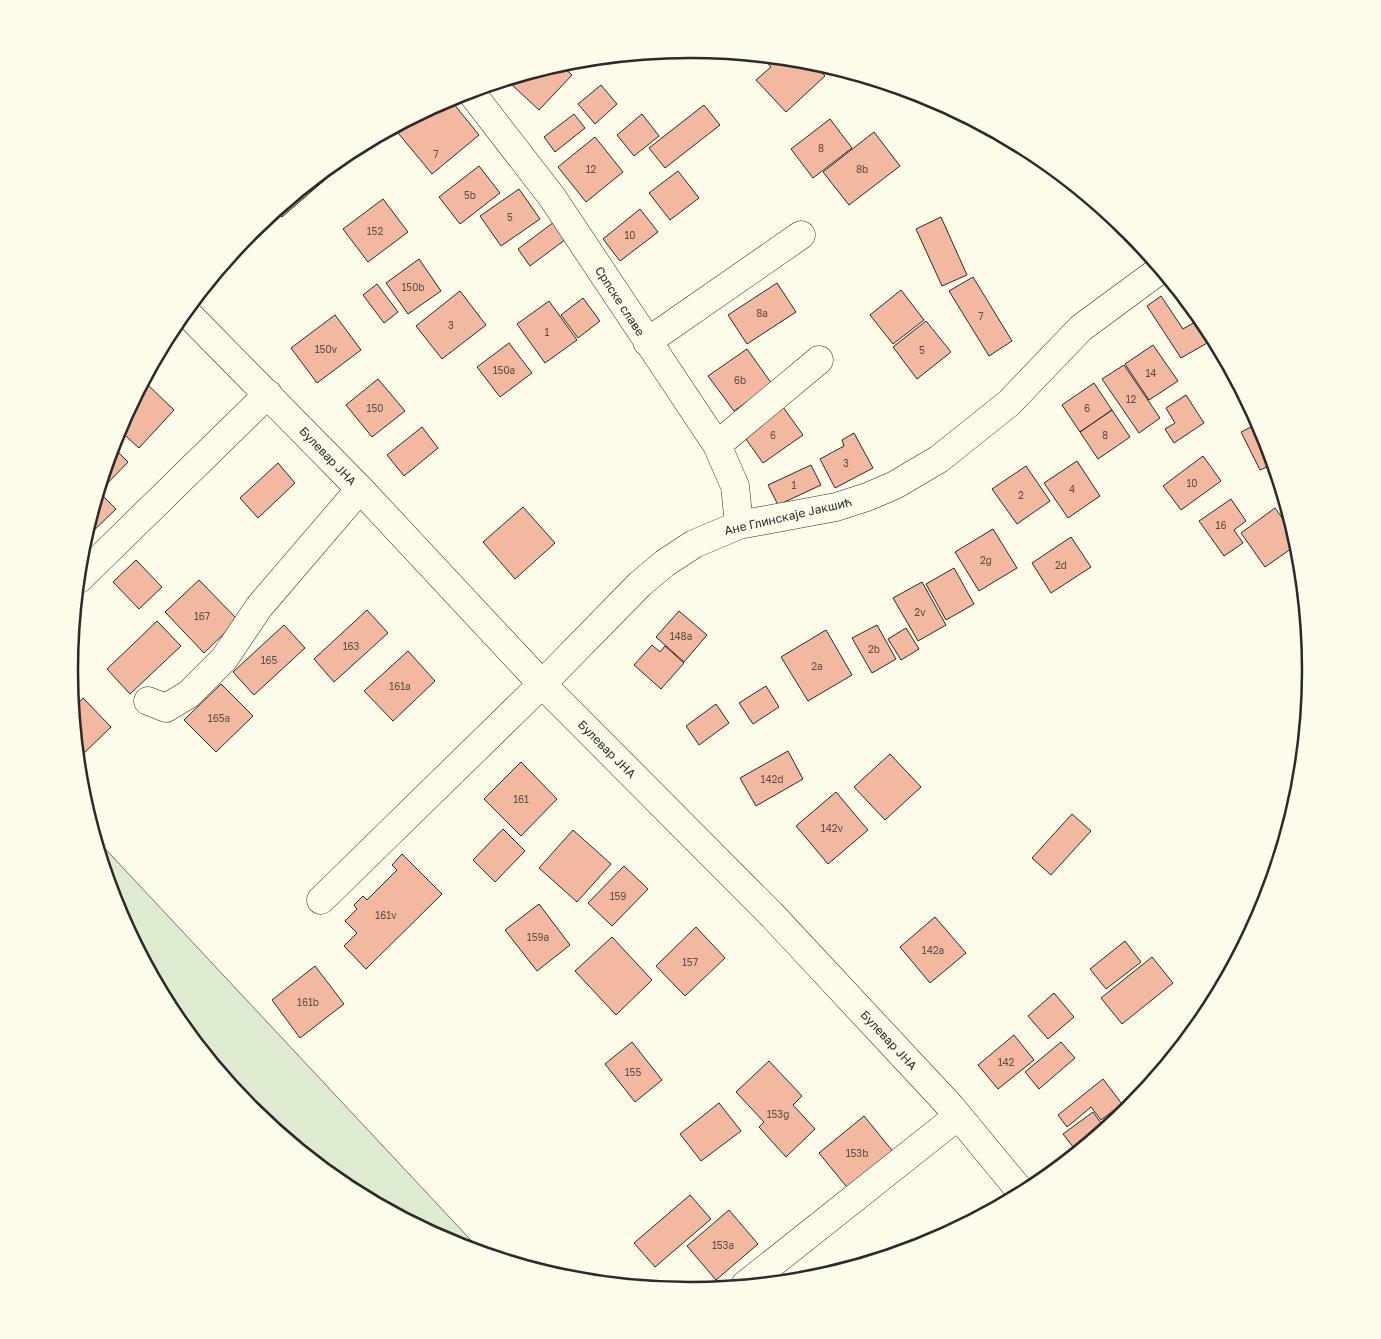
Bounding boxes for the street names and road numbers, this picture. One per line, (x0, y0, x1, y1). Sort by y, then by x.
street label: Српске славе (592, 263, 648, 339)
street label: Булевар ЈНА (296, 424, 360, 488)
street label: Ане Глинскаје Јакшић (723, 494, 853, 538)
street label: Булевар ЈНА (575, 717, 639, 781)
street label: Булевар ЈНА (858, 1007, 920, 1073)

